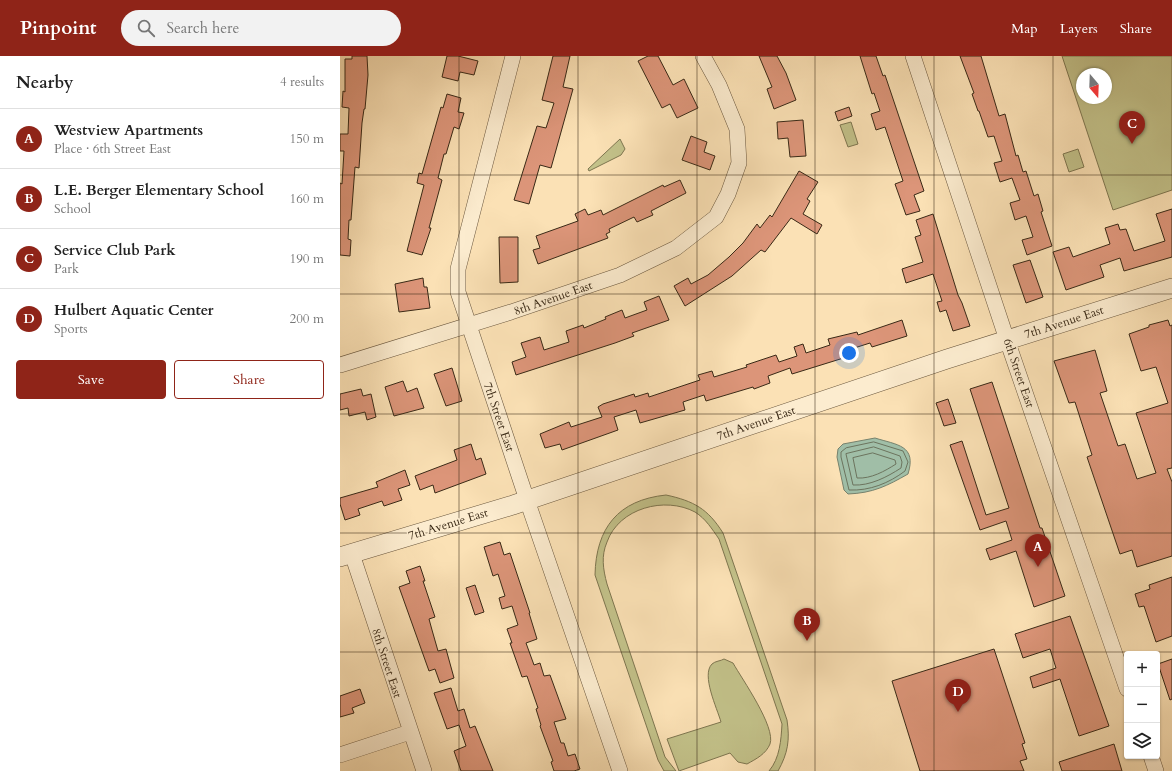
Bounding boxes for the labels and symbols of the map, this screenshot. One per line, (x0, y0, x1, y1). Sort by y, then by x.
north arrow (1076, 68, 1112, 104)
pin: C (1119, 111, 1145, 144)
street label: 8th Avenue East (511, 277, 595, 319)
street label: 7th Avenue East (1022, 302, 1106, 342)
street label: 6th Street East (1000, 336, 1038, 410)
your location (839, 343, 859, 363)
street label: 7th Street East (480, 380, 518, 454)
street label: 7th Avenue East (714, 402, 798, 444)
street label: 7th Avenue East (406, 504, 490, 544)
pin: A (1025, 534, 1051, 567)
pin: B (794, 608, 820, 641)
street label: 8th Street East (368, 626, 406, 700)
pin: D (945, 679, 971, 712)

